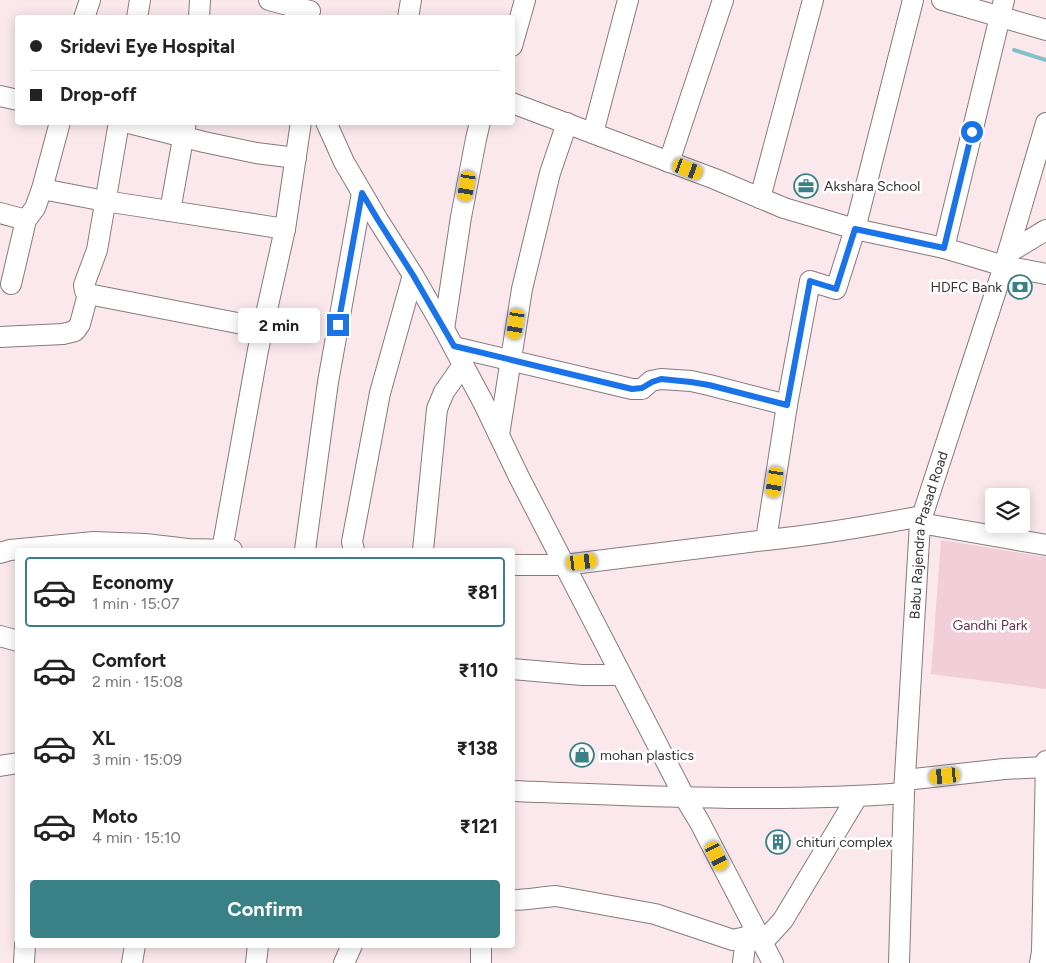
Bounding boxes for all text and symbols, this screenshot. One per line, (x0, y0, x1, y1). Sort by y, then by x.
text: Sridevi Eye Hospital (60, 35, 235, 58)
text: Drop-off (60, 83, 137, 106)
route start (961, 121, 983, 143)
car (671, 157, 704, 181)
car (457, 170, 476, 202)
office icon: Akshara School (793, 173, 819, 199)
place label: Akshara School (824, 178, 920, 195)
bank icon: HDFC Bank (1007, 274, 1033, 300)
place label: HDFC Bank (930, 279, 1002, 296)
callout: 2 min (238, 308, 320, 342)
car (506, 308, 525, 340)
route end (327, 314, 349, 336)
text: 2 min (259, 316, 299, 335)
street label: Babu Rajendra Prasad Road (906, 449, 952, 620)
car (765, 466, 784, 498)
map controls (985, 488, 1030, 533)
button: layers (985, 488, 1030, 533)
car (566, 553, 597, 571)
icon: car (32, 570, 77, 615)
text: Economy (92, 571, 174, 594)
text: ₹81 (467, 581, 498, 604)
text: 1 min · 15:07 (92, 594, 180, 613)
park label: Gandhi Park (953, 617, 1028, 634)
icon: car (32, 648, 77, 693)
text: Comfort (92, 649, 167, 672)
text: ₹110 (458, 659, 498, 682)
text: 2 min · 15:08 (92, 672, 183, 691)
icon: car (32, 726, 77, 771)
text: XL (92, 727, 115, 750)
text: ₹138 (456, 737, 498, 760)
shop icon: mohan plastics (569, 742, 595, 768)
place label: mohan plastics (600, 747, 694, 764)
text: 3 min · 15:09 (92, 750, 182, 769)
car (929, 767, 960, 785)
icon: car (32, 804, 77, 849)
text: Moto (92, 805, 138, 828)
text: ₹121 (460, 815, 498, 838)
text: 4 min · 15:10 (92, 828, 181, 847)
building icon: chituri complex (765, 829, 791, 855)
place label: chituri complex (796, 834, 893, 851)
car (703, 839, 730, 873)
button: Confirm (30, 880, 500, 938)

